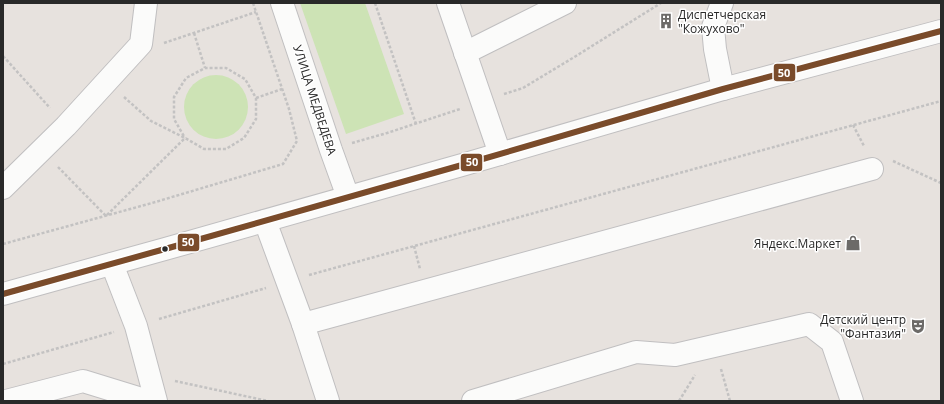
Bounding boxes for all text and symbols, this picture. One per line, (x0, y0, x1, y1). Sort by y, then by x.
place label: Диспетчерская "Кожухово" (678, 6, 766, 37)
building icon: Диспетчерская "Кожухово" (657, 12, 675, 30)
street label: УЛИЦА МЕДВЕДЕВА (289, 43, 341, 158)
line badge: 50 (773, 63, 796, 82)
text: 50 (778, 65, 790, 80)
line badge: 50 (460, 153, 483, 172)
text: 50 (466, 154, 478, 169)
line badge: 50 (177, 233, 200, 252)
text: 50 (182, 234, 194, 249)
shop icon: Яндекс.Маркет (844, 234, 862, 252)
place label: Яндекс.Маркет (754, 235, 841, 252)
unlabelled marker (160, 244, 170, 254)
place label: Детский центр "Фантазия" (820, 311, 906, 342)
theatre icon: Детский центр "Фантазия" (909, 317, 927, 335)

